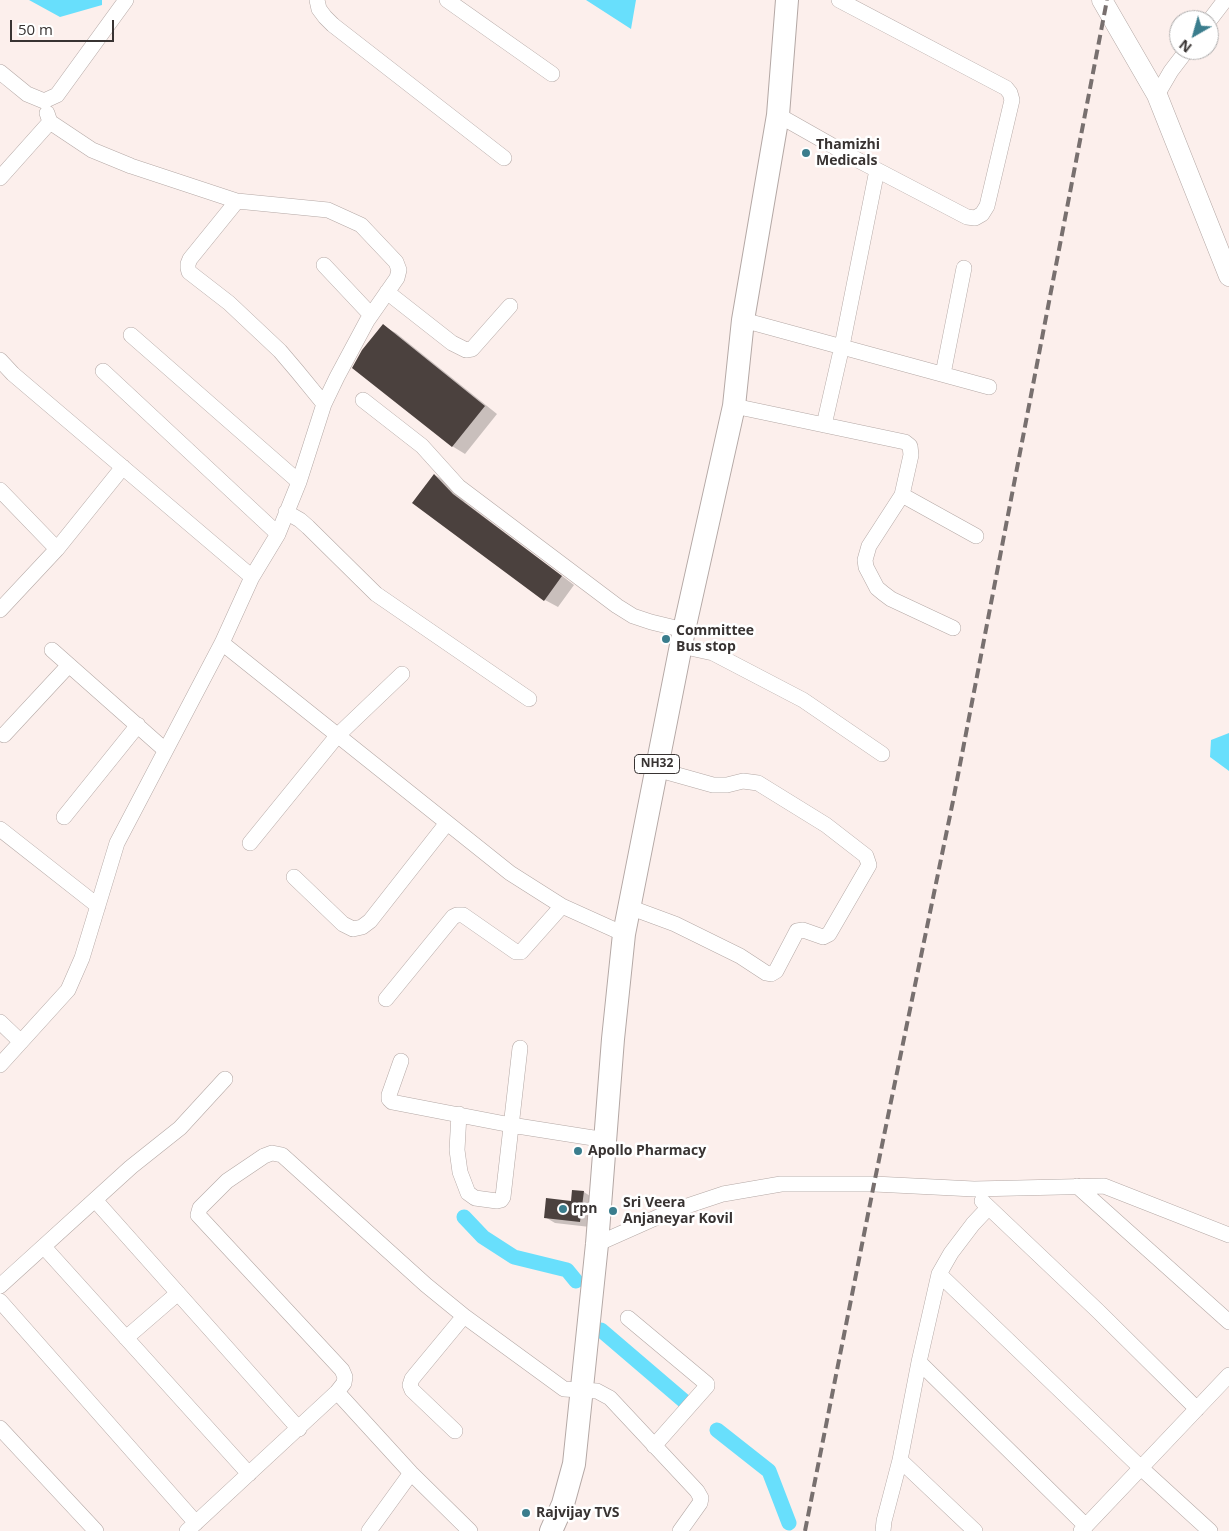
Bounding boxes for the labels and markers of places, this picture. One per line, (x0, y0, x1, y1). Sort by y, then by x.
place label: Thamizhi Medicals (816, 137, 880, 170)
marker: Thamizhi Medicals (800, 147, 812, 159)
place label: Committee Bus stop (676, 623, 754, 656)
marker: Committee Bus stop (660, 633, 672, 645)
place label: Apollo Pharmacy (588, 1143, 706, 1159)
marker: Apollo Pharmacy (572, 1145, 584, 1157)
place label: Sri Veera Anjaneyar Kovil (623, 1195, 733, 1228)
place label: rpn (573, 1201, 597, 1217)
marker: rpn (557, 1203, 569, 1215)
marker: Sri Veera Anjaneyar Kovil (607, 1205, 619, 1217)
place label: Rajvijay TVS (536, 1505, 619, 1521)
marker: Rajvijay TVS (520, 1507, 532, 1519)

